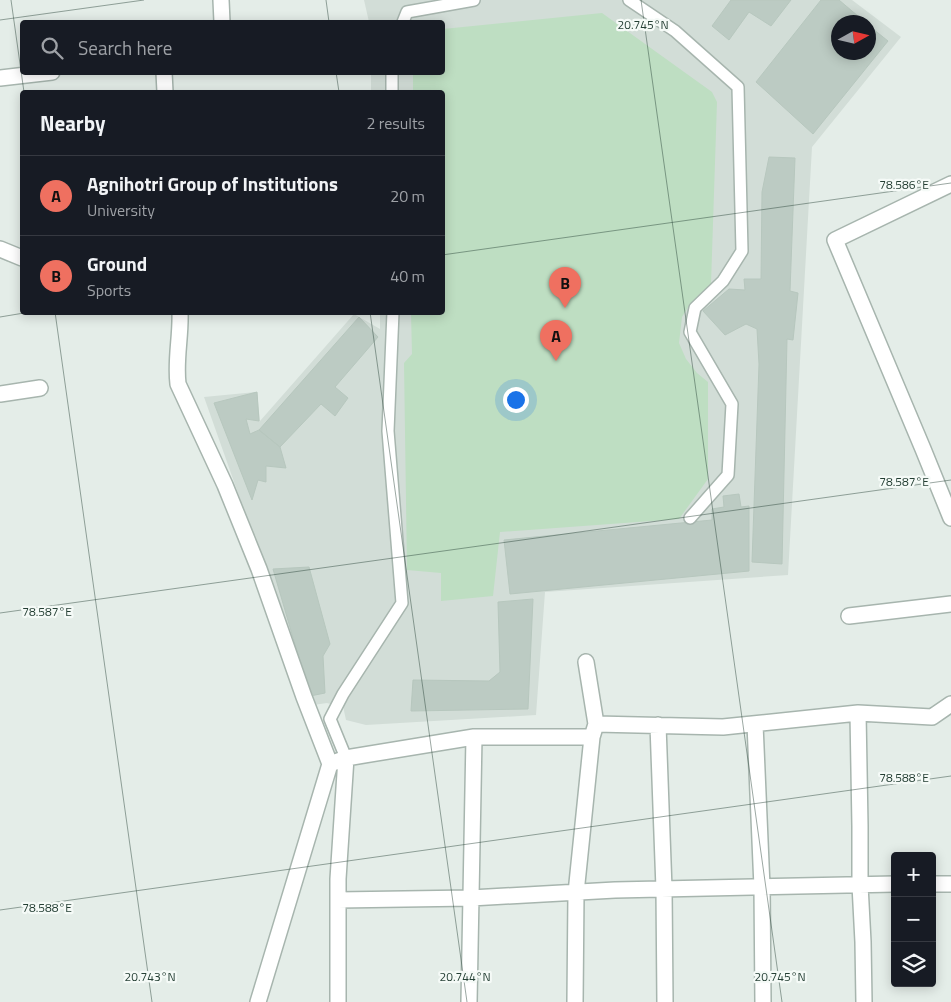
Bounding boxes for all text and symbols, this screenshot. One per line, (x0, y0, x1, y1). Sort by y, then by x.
text: 20.745°N (617, 15, 669, 34)
north arrow (831, 15, 876, 60)
search box (20, 20, 445, 75)
text: Search here (78, 33, 172, 62)
icon: search (38, 34, 66, 62)
text: Nearby (40, 107, 105, 139)
text: 2 results (366, 111, 425, 135)
text: Agnihotri Group of Institutions (87, 169, 338, 198)
text: 78.586°E (879, 175, 929, 194)
text: A (51, 184, 61, 208)
text: 20 m (390, 184, 425, 208)
text: University (87, 198, 155, 222)
text: Ground (87, 249, 147, 278)
text: B (51, 264, 61, 288)
text: 40 m (390, 264, 425, 288)
pin: B (549, 267, 581, 308)
text: Sports (87, 278, 131, 302)
pin: A (540, 320, 572, 361)
your location (503, 387, 529, 413)
text: 78.587°E (879, 472, 929, 491)
text: 78.587°E (22, 602, 72, 621)
text: 78.588°E (879, 768, 929, 787)
map controls (891, 852, 936, 987)
button: + (891, 852, 936, 897)
button: − (891, 897, 936, 942)
text: 78.588°E (22, 898, 72, 917)
button: layers (891, 942, 936, 987)
text: 20.743°N (124, 967, 176, 986)
text: 20.744°N (439, 967, 491, 986)
text: 20.745°N (754, 967, 806, 986)

